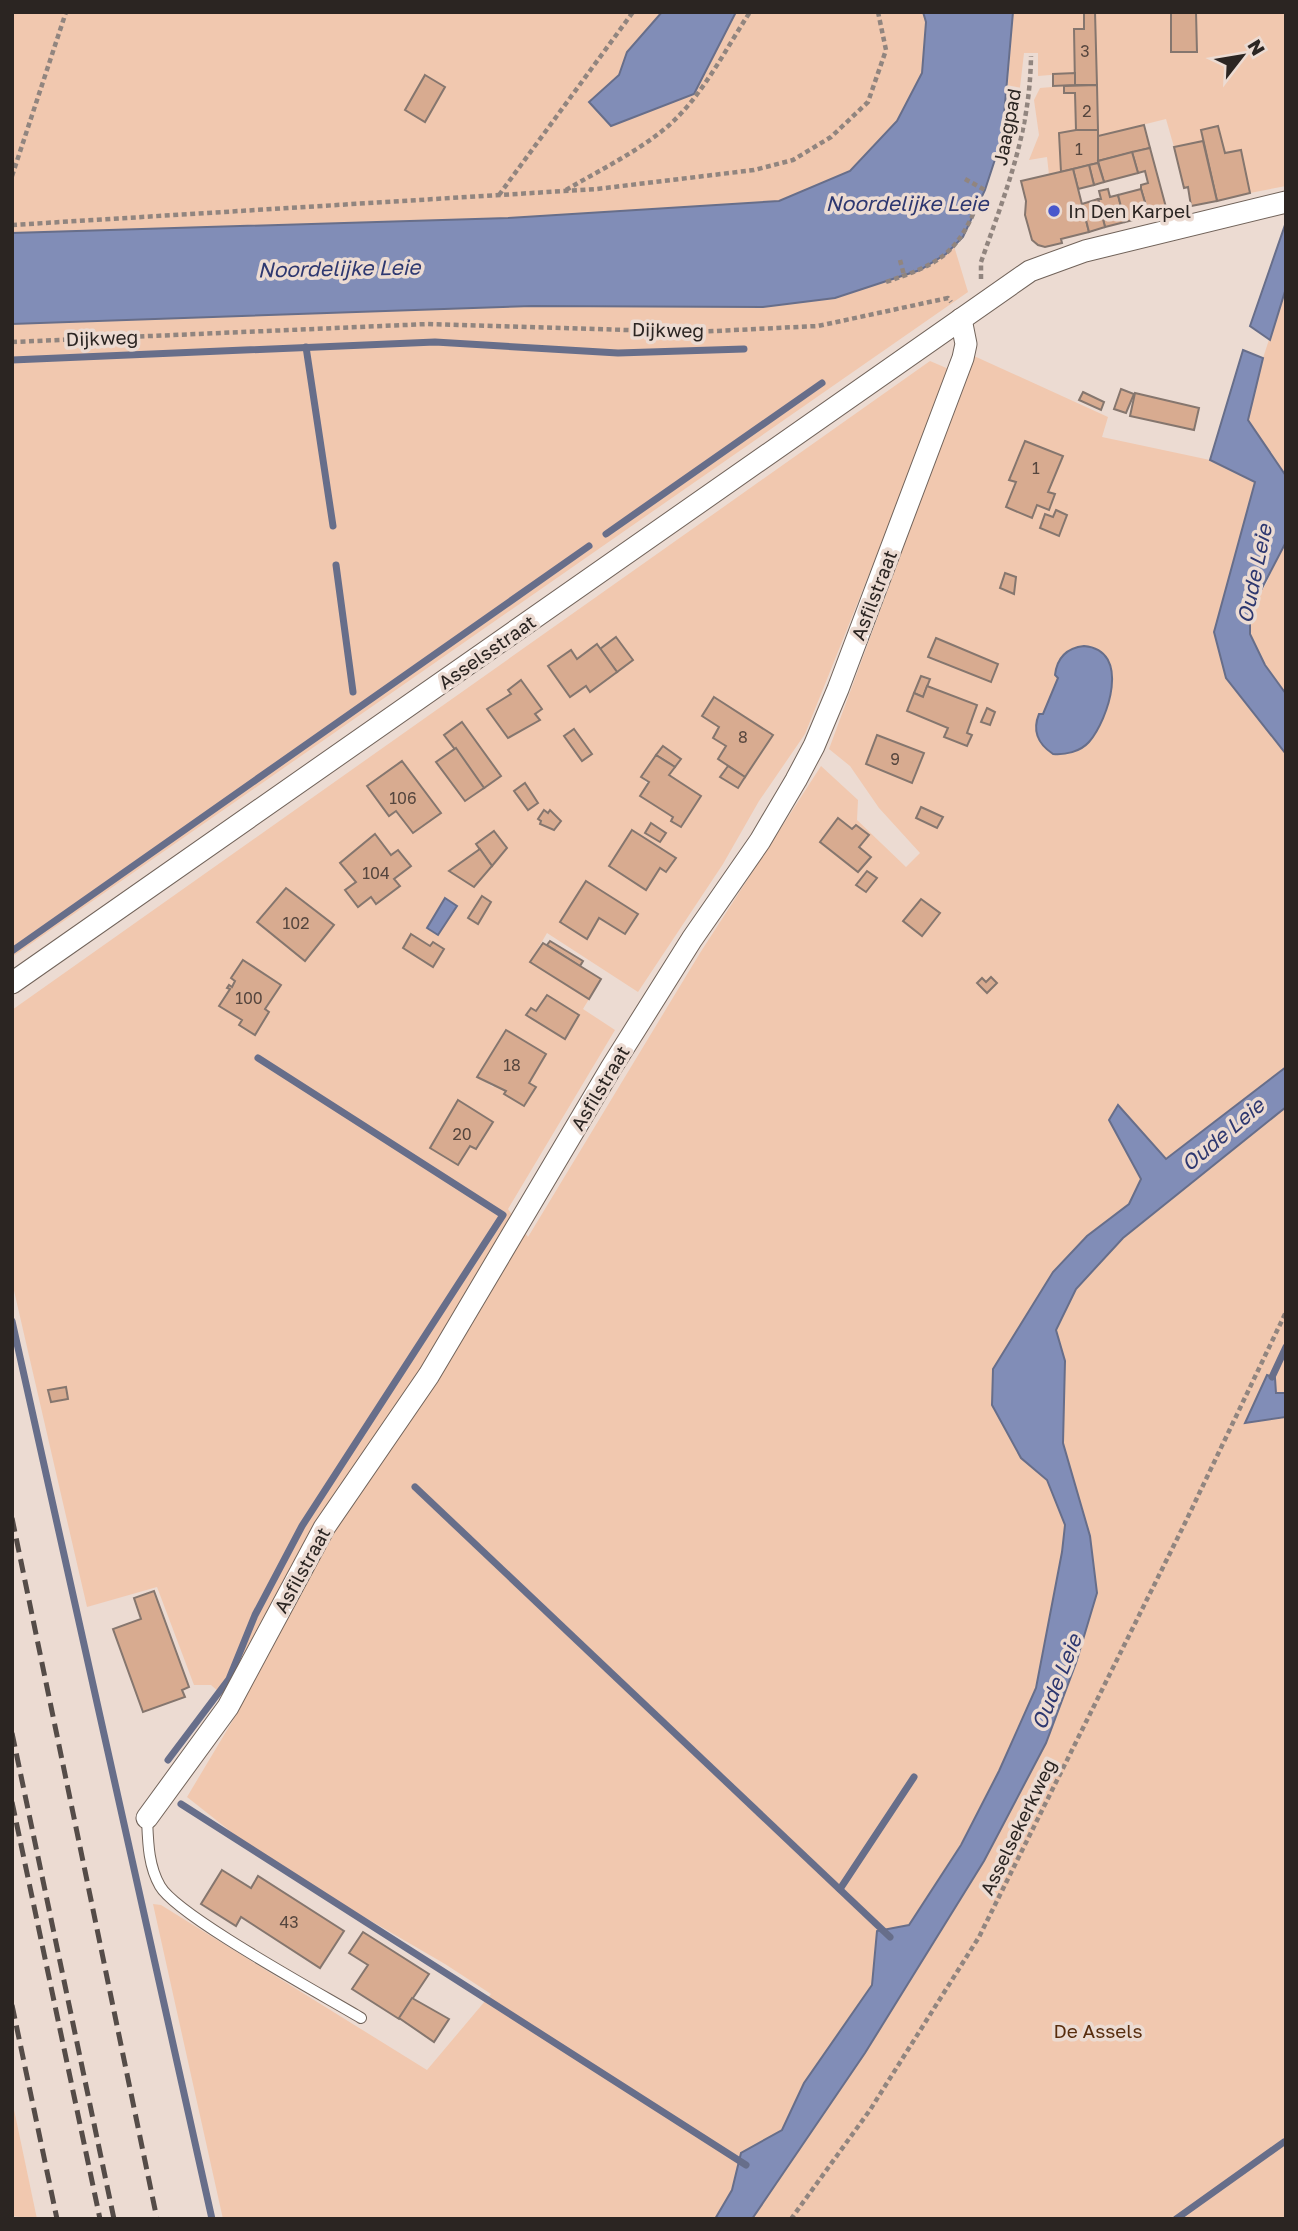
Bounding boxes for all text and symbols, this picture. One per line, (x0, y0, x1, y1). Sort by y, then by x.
north arrow (1207, 21, 1277, 91)
text: N (1243, 35, 1271, 59)
house number: 3 (1080, 41, 1090, 61)
street label: Jaagpad (988, 87, 1025, 167)
house number: 2 (1082, 101, 1092, 121)
house number: 1 (1075, 139, 1083, 159)
water label: Noordelijke Leie (826, 190, 990, 216)
place label: In Den Karpel (1068, 199, 1191, 222)
marker: In Den Karpel (1046, 203, 1062, 219)
water label: Noordelijke Leie (257, 254, 422, 282)
street label: Dijkweg (632, 317, 704, 342)
street label: Dijkweg (65, 325, 139, 350)
house number: 1 (1032, 458, 1040, 478)
water label: Oude Leie (1231, 520, 1278, 626)
street label: Asfilstraat (846, 547, 901, 643)
street label: Asselsstraat (434, 610, 540, 694)
house number: 8 (738, 727, 748, 747)
house number: 9 (890, 749, 900, 769)
house number: 106 (389, 788, 417, 808)
house number: 104 (362, 863, 390, 883)
house number: 102 (283, 913, 309, 933)
house number: 100 (235, 988, 263, 1008)
street label: Asfilstraat (565, 1041, 634, 1134)
house number: 18 (503, 1055, 521, 1075)
water label: Oude Leie (1176, 1091, 1271, 1176)
house number: 20 (452, 1124, 472, 1144)
street label: Asfilstraat (269, 1523, 335, 1617)
water label: Oude Leie (1025, 1629, 1088, 1733)
street label: Asselsekerkweg (975, 1755, 1060, 1899)
house number: 43 (279, 1912, 299, 1932)
park label: De Assels (1053, 2019, 1143, 2042)

